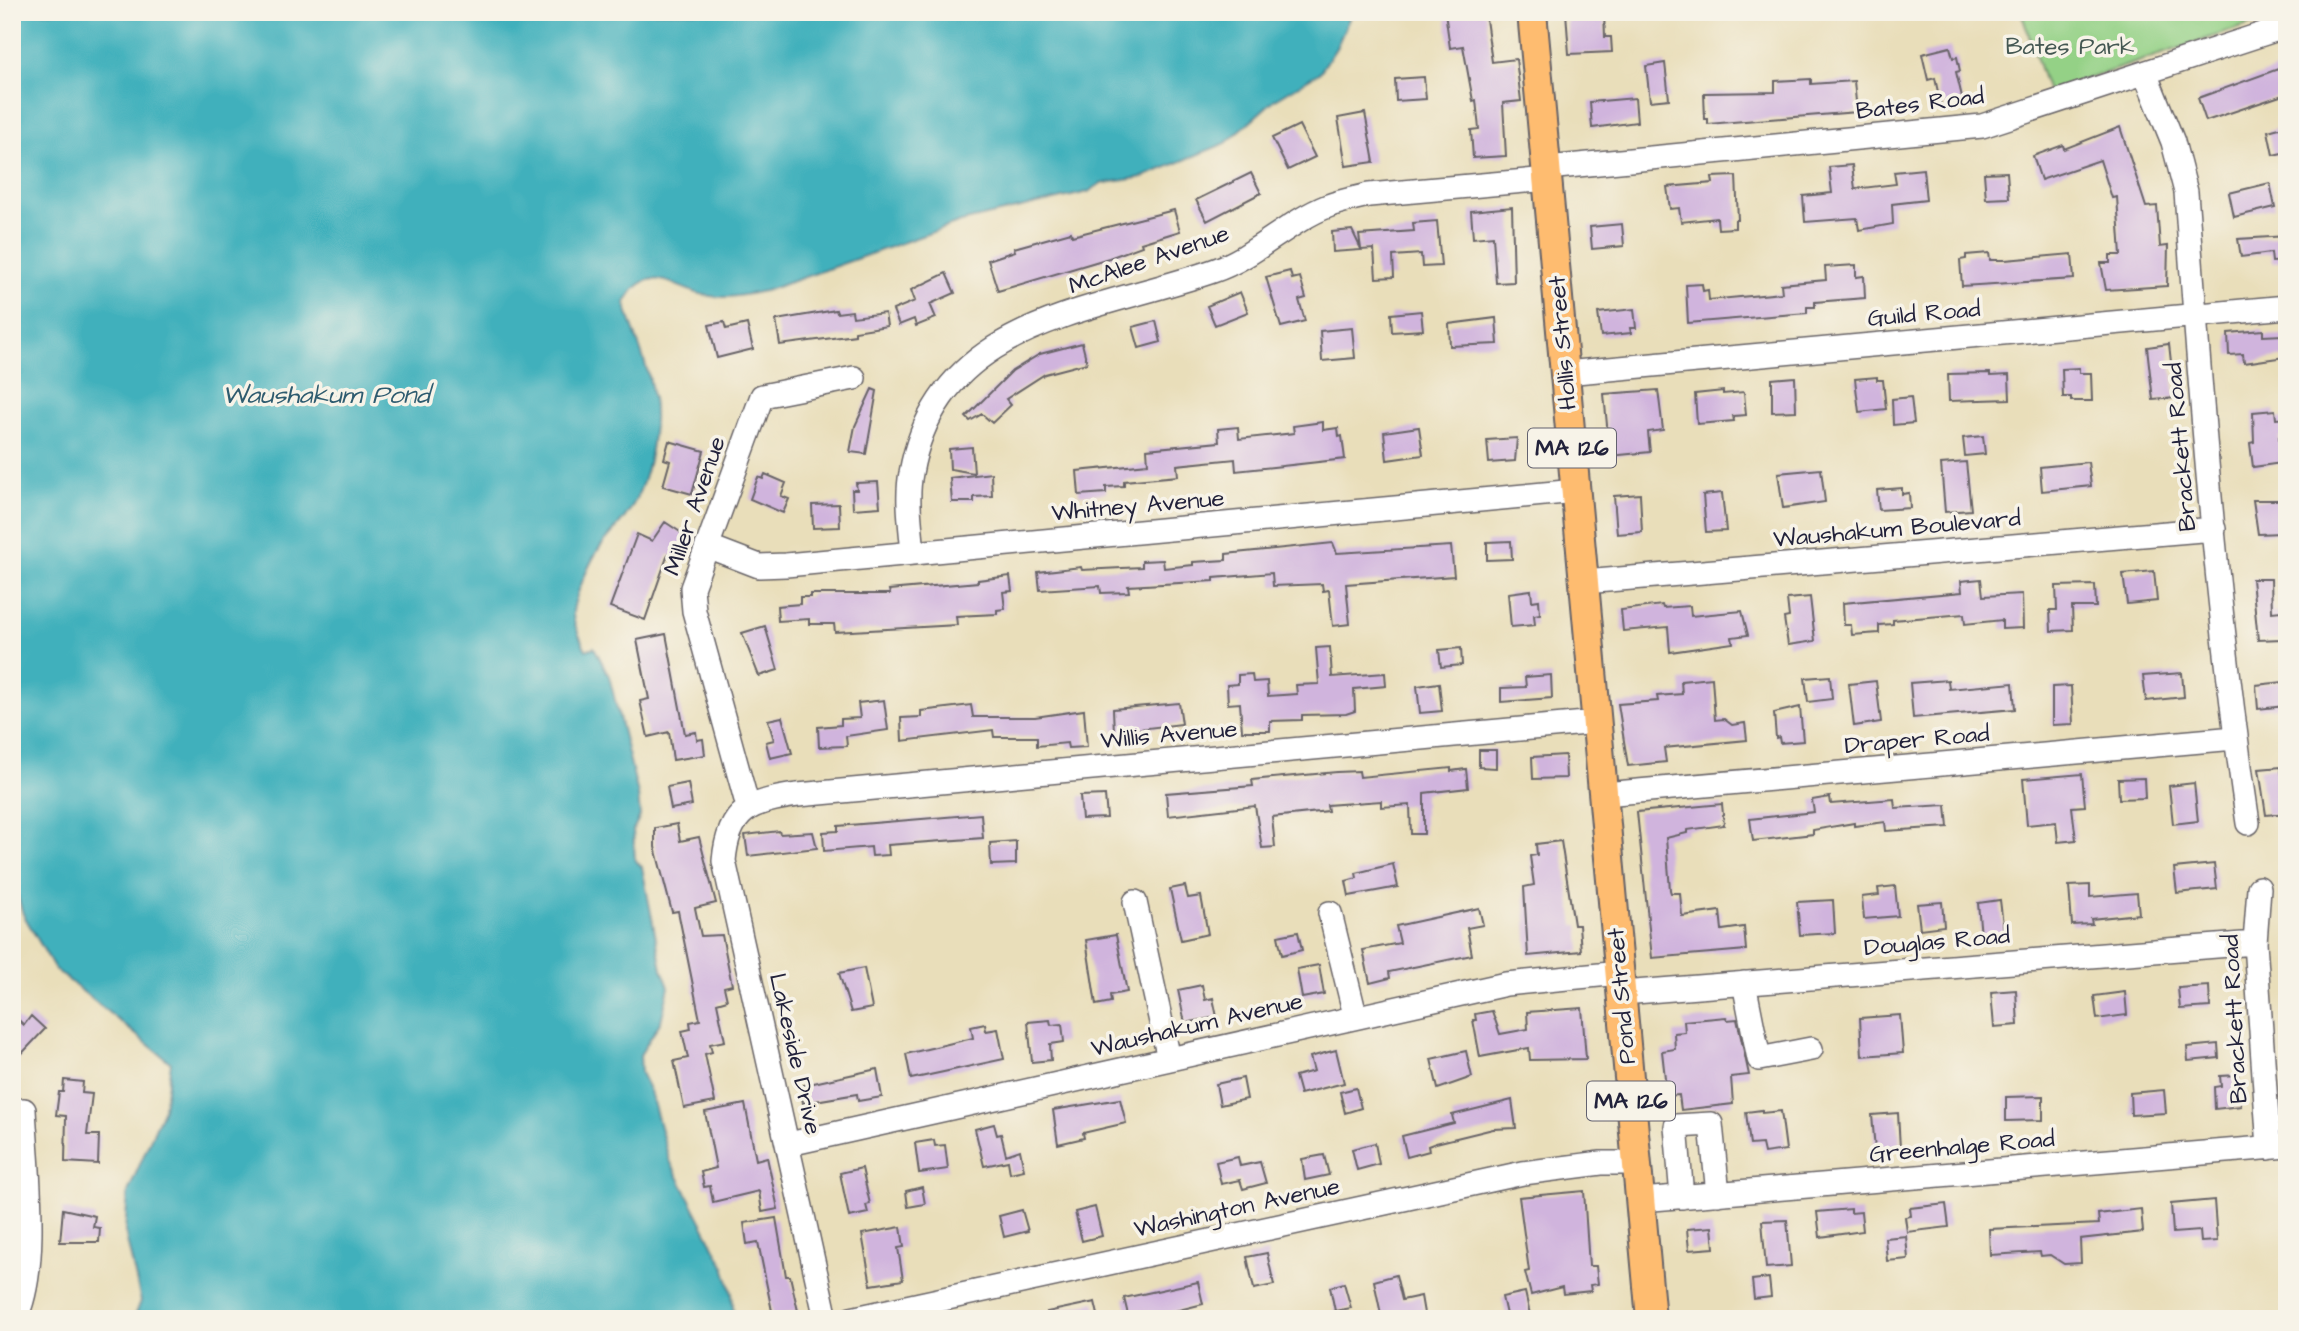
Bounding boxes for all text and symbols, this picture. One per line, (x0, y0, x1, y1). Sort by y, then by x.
park label: Bates Park (2005, 30, 2135, 64)
street label: Bates Road (1854, 79, 1986, 129)
street label: McAlee Avenue (1064, 217, 1234, 303)
street label: Hollis Street (1540, 274, 1586, 412)
street label: Guild Road (1866, 292, 1982, 336)
street label: Brackett Road (2157, 361, 2205, 533)
water label: Waushakum Pond (222, 377, 434, 413)
road number: MA 126 (1528, 428, 1616, 468)
street label: Miller Avenue (655, 432, 735, 580)
street label: Whitney Avenue (1050, 482, 1226, 531)
street label: Waushakum Boulevard (1772, 501, 2022, 557)
street label: Willis Avenue (1099, 712, 1239, 758)
street label: Draper Road (1843, 717, 1991, 763)
street label: Douglas Road (1863, 919, 2011, 966)
street label: Pond Street (1599, 926, 1645, 1066)
street label: Brackett Road (2214, 933, 2256, 1105)
street label: Lakeside Drive (760, 970, 830, 1138)
street label: Waushakum Avenue (1088, 984, 1306, 1066)
road number: MA 126 (1587, 1082, 1675, 1120)
street label: Greenhalge Road (1868, 1122, 2056, 1173)
street label: Washington Avenue (1131, 1170, 1343, 1247)

